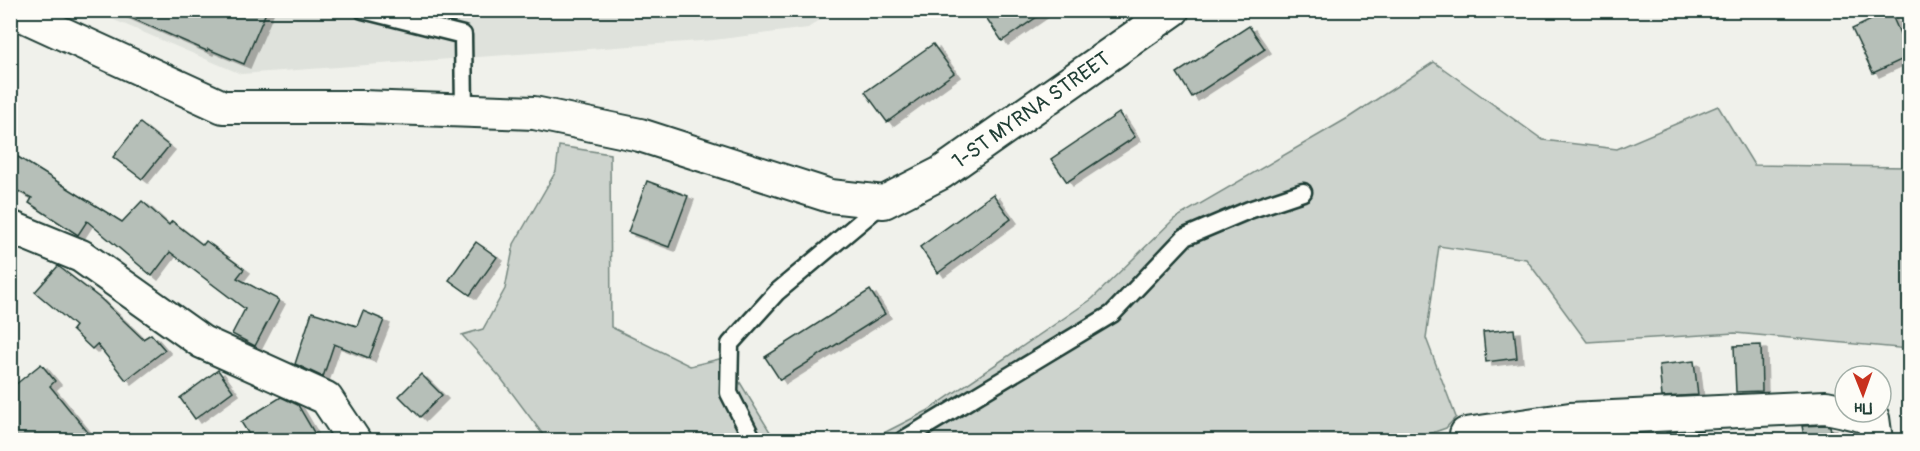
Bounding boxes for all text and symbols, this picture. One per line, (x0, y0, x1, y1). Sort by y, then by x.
street label: 1-ST MYRNA STREET (947, 46, 1116, 175)
north arrow (1833, 364, 1893, 424)
text: Пн (1854, 398, 1872, 418)

